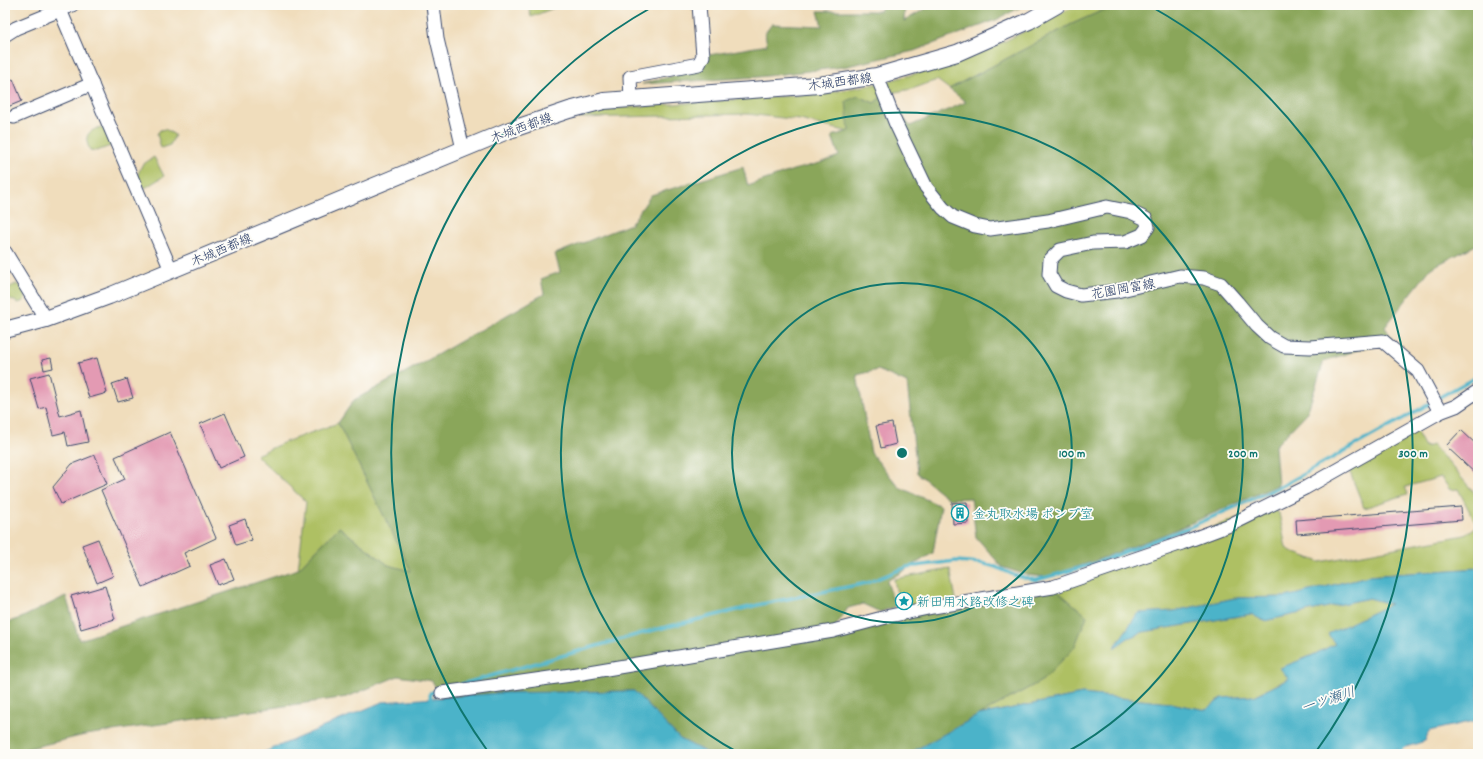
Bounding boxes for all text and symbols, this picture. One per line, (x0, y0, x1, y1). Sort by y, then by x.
street label: 木城西都線 (807, 69, 875, 97)
street label: 木城西都線 (488, 109, 557, 149)
street label: 木城西都線 (188, 229, 257, 273)
street label: 花園岡富線 (1090, 275, 1158, 305)
centre of rings (895, 446, 909, 460)
text: 100 m (1059, 446, 1085, 463)
text: 200 m (1228, 446, 1258, 463)
text: 300 m (1398, 446, 1428, 463)
building icon: 金丸取水場 ポンプ室 (950, 503, 970, 523)
place label: 金丸取水場 ポンプ室 (973, 506, 1093, 525)
place icon: 新田用水路改修之碑 (894, 591, 914, 611)
place label: 新田用水路改修之碑 (917, 594, 1034, 613)
water label: 一ツ瀬川 (1299, 683, 1358, 719)

